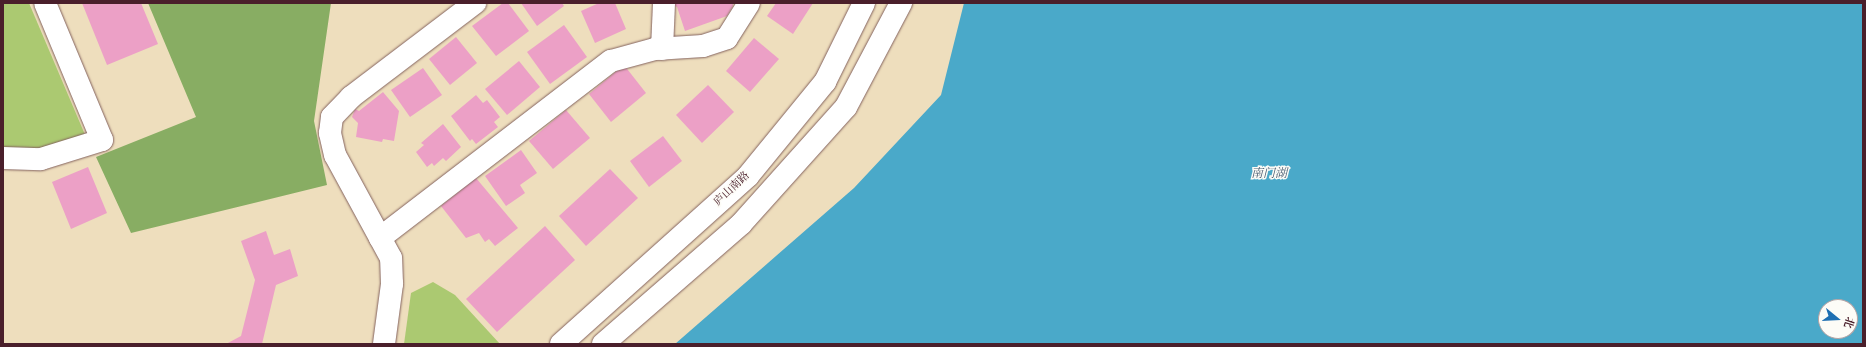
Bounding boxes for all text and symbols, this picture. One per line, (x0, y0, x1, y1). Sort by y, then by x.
water label: 南门湖 (1251, 167, 1287, 181)
street label: 庐山南路 (711, 169, 753, 209)
north arrow (1818, 299, 1858, 339)
text: 北 (1841, 315, 1857, 330)

